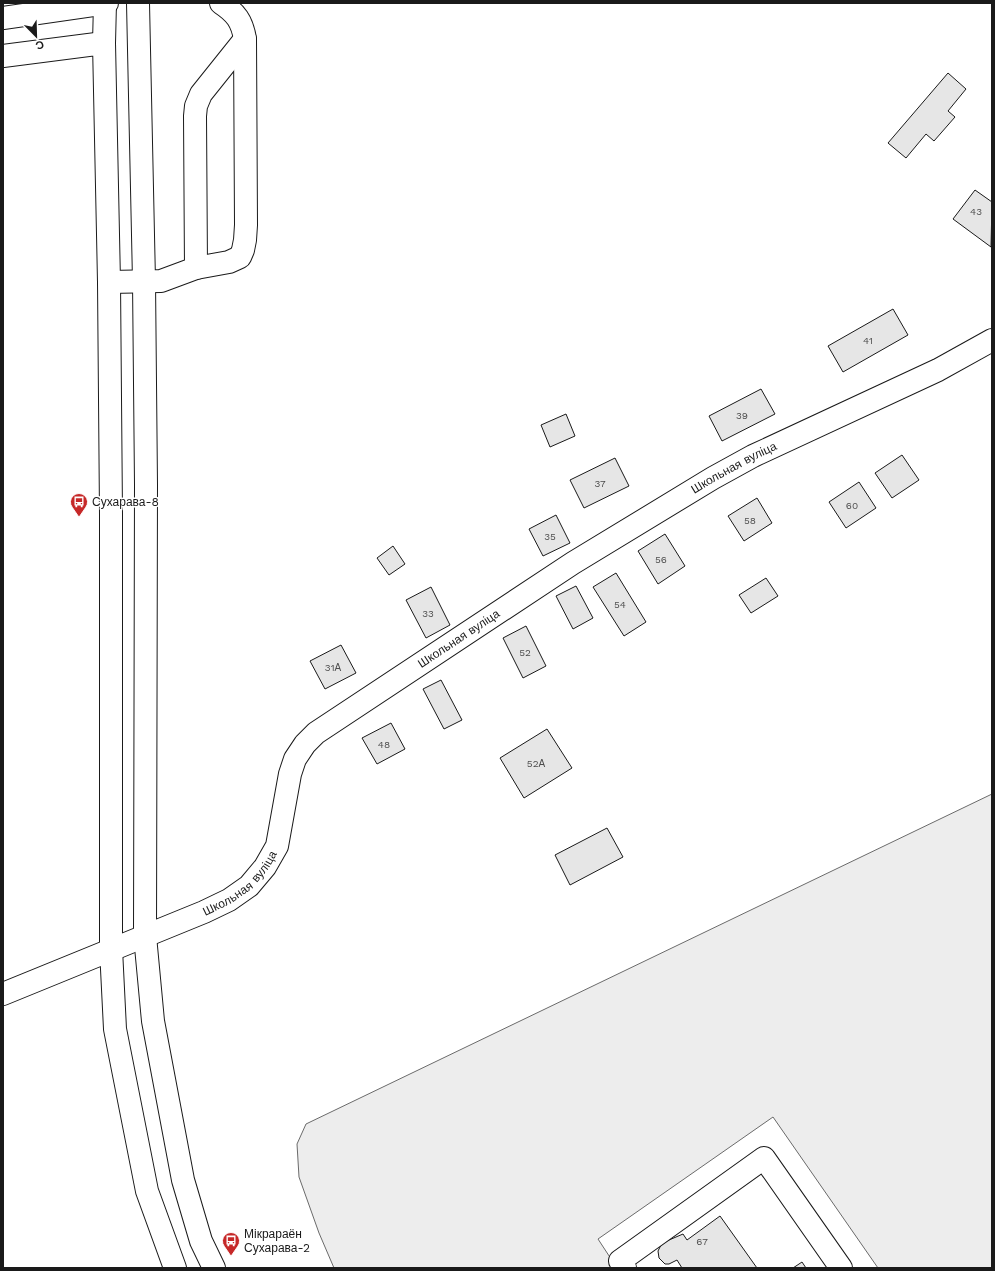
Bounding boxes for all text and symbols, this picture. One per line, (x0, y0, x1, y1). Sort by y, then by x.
north arrow (16, 16, 56, 56)
text: С (33, 37, 46, 52)
house number: 43 (970, 206, 982, 217)
house number: 41 (863, 335, 873, 346)
house number: 39 (736, 410, 748, 421)
street label: Школьная вуліца (689, 439, 779, 497)
house number: 37 (594, 478, 606, 489)
bus stop icon: Сухарава-8 (69, 492, 89, 517)
place label: Сухарава-8 (92, 495, 159, 509)
house number: 60 (846, 500, 858, 511)
house number: 58 (744, 515, 756, 526)
house number: 35 (544, 531, 556, 542)
house number: 56 (655, 554, 667, 565)
house number: 54 (614, 599, 626, 610)
street label: Школьная вуліца (415, 606, 503, 671)
house number: 33 (422, 608, 434, 619)
house number: 52 (519, 647, 531, 658)
house number: 31А (325, 662, 342, 673)
house number: 48 (378, 739, 390, 750)
house number: 52А (527, 758, 545, 769)
street label: Школьная вуліца (200, 848, 280, 919)
place label: Мікрараён Сухарава-2 (244, 1227, 310, 1255)
bus stop icon: Мікрараён Сухарава-2 (221, 1231, 241, 1256)
house number: 67 (696, 1236, 708, 1247)

